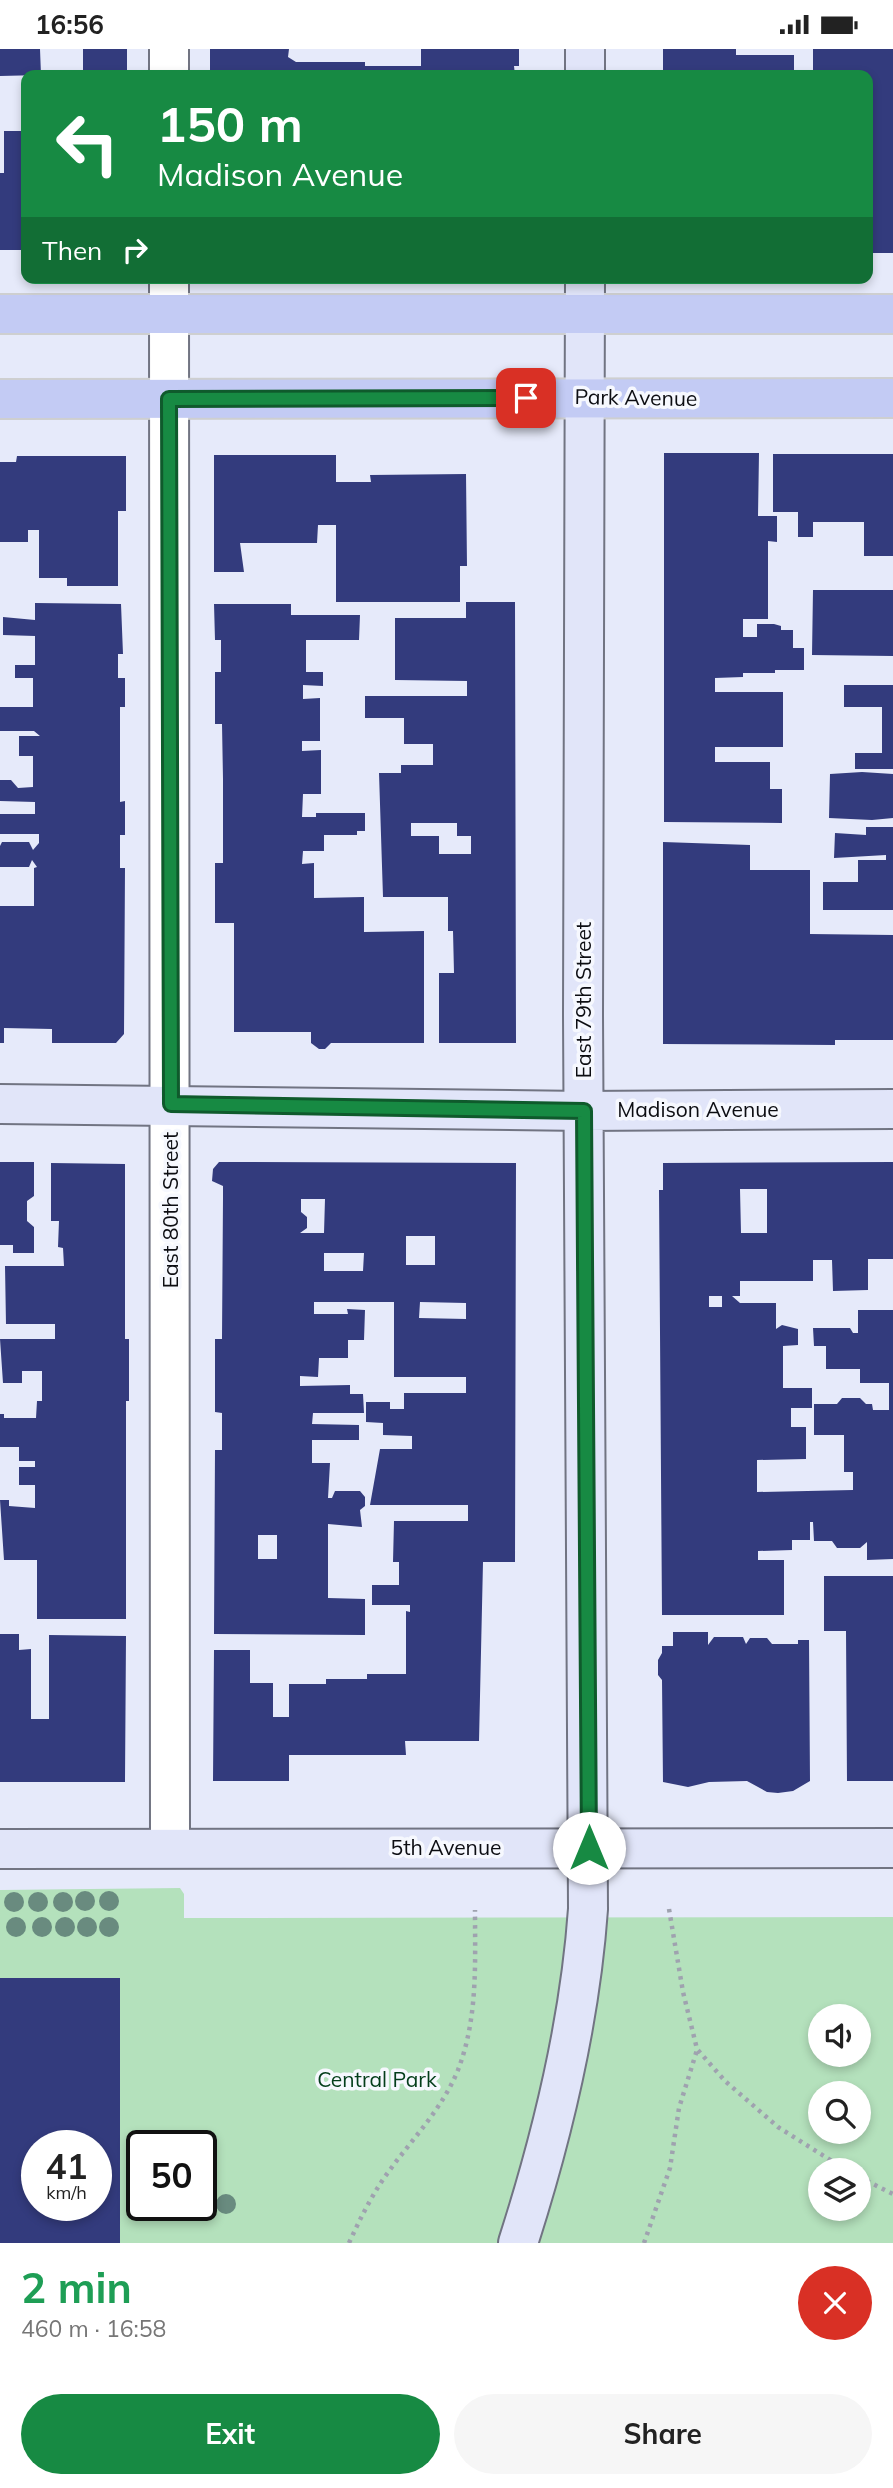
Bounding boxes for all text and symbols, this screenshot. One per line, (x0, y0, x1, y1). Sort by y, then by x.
text: 16:56 (35, 8, 104, 41)
text: 150 m (157, 93, 303, 154)
icon: left (42, 98, 133, 189)
text: Madison Avenue (157, 154, 403, 194)
icon: right (116, 231, 154, 269)
text: Then (42, 234, 102, 267)
pin (496, 368, 556, 428)
icon: arrive (507, 379, 545, 417)
street label: Park Avenue (574, 383, 698, 411)
street label: East 79th Street (570, 922, 596, 1078)
street label: Madison Avenue (617, 1096, 779, 1122)
street label: East 80th Street (157, 1132, 183, 1288)
position arrow (552, 1811, 626, 1885)
street label: 5th Avenue (391, 1834, 501, 1860)
map controls (808, 2004, 871, 2221)
button: sound (808, 2004, 871, 2067)
park label: Central Park (317, 2066, 437, 2092)
button: search (808, 2081, 871, 2144)
speed limit sign: 50 (126, 2130, 217, 2221)
text: 41 (45, 2144, 88, 2188)
button: layers (808, 2158, 871, 2221)
text: km/h (46, 2181, 87, 2204)
text: 2 min (21, 2261, 132, 2314)
button: close (798, 2266, 872, 2340)
text: 460 m · 16:58 (21, 2314, 166, 2343)
button: Exit (21, 2394, 440, 2474)
button: Share (454, 2394, 872, 2474)

